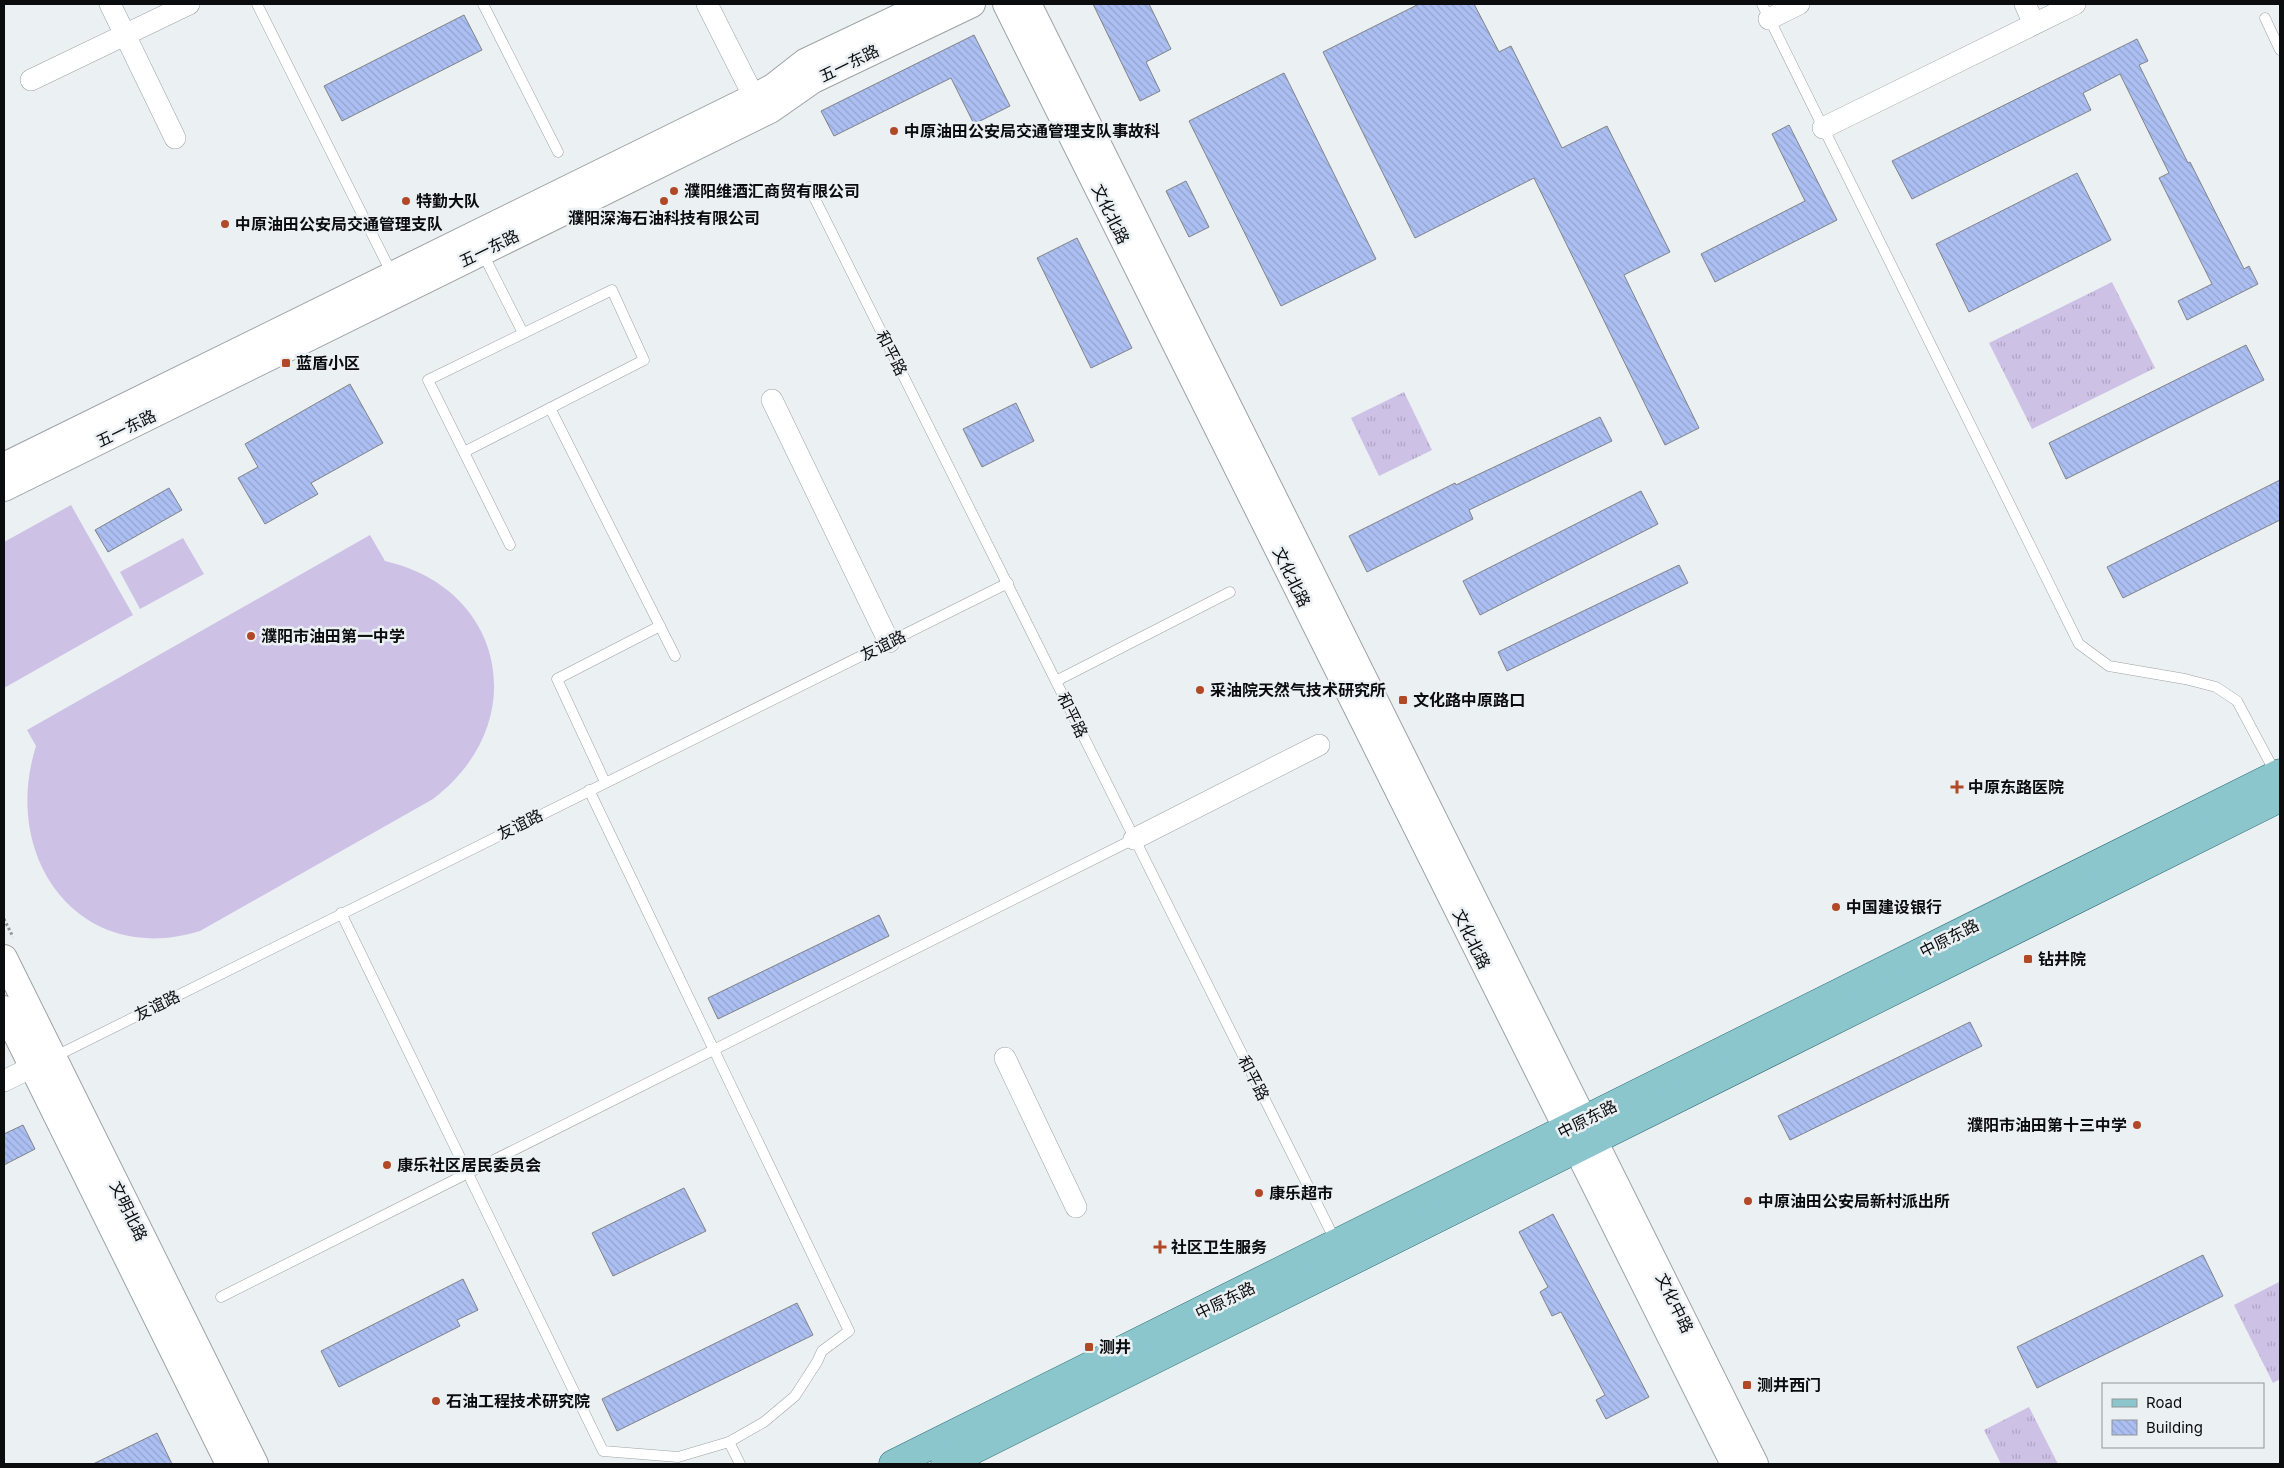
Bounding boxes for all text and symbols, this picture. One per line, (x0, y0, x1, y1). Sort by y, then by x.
street label: 五一东路 (816, 40, 882, 86)
place label: 中原油田公安局交通管理支队事故科 (904, 121, 1160, 141)
marker: 中原油田公安局交通管理支队事故科 (888, 125, 900, 137)
place label: 濮阳维酒汇商贸有限公司 (684, 181, 860, 201)
street label: 文化北路 (1088, 181, 1134, 247)
marker: 濮阳维酒汇商贸有限公司 (668, 185, 680, 197)
place label: 特勤大队 (416, 191, 480, 211)
marker: 特勤大队 (400, 195, 412, 207)
marker: 濮阳深海石油科技有限公司 (658, 195, 670, 207)
place label: 濮阳深海石油科技有限公司 (568, 208, 760, 228)
place label: 中原油田公安局交通管理支队 (235, 214, 443, 234)
marker: 中原油田公安局交通管理支队 (219, 218, 231, 230)
street label: 五一东路 (456, 225, 522, 271)
street label: 和平路 (872, 327, 912, 379)
place label: 蓝盾小区 (296, 353, 360, 373)
marker: 蓝盾小区 (280, 357, 292, 369)
street label: 五一东路 (93, 405, 159, 451)
street label: 文化北路 (1269, 544, 1315, 610)
street label: 友谊路 (857, 625, 909, 665)
place label: 濮阳市油田第一中学 (261, 626, 405, 646)
marker: 濮阳市油田第一中学 (245, 630, 257, 642)
place label: 采油院天然气技术研究所 (1210, 680, 1386, 700)
marker: 采油院天然气技术研究所 (1194, 684, 1206, 696)
street label: 和平路 (1053, 689, 1093, 741)
place label: 文化路中原路口 (1413, 690, 1525, 710)
marker: 文化路中原路口 (1397, 694, 1409, 706)
place label: 中原东路医院 (1968, 777, 2064, 797)
marker: 中原东路医院 (1950, 780, 1964, 794)
street label: 友谊路 (494, 804, 546, 844)
place label: 中国建设银行 (1846, 897, 1942, 917)
marker: 中国建设银行 (1830, 901, 1842, 913)
street label: 文化北路 (1449, 906, 1495, 972)
street label: 中原东路 (1916, 915, 1982, 961)
place label: 钻井院 (2038, 949, 2086, 969)
marker: 钻井院 (2022, 953, 2034, 965)
street label: 友谊路 (131, 985, 183, 1025)
street label: 和平路 (1234, 1052, 1274, 1104)
street label: 中原东路 (1554, 1096, 1620, 1142)
place label: 濮阳市油田第十三中学 (1967, 1115, 2127, 1135)
marker: 濮阳市油田第十三中学 (2131, 1119, 2143, 1131)
place label: 康乐社区居民委员会 (397, 1155, 541, 1175)
marker: 康乐社区居民委员会 (381, 1159, 393, 1171)
street label: 文明北路 (106, 1178, 152, 1244)
place label: 康乐超市 (1269, 1183, 1333, 1203)
marker: 康乐超市 (1253, 1187, 1265, 1199)
place label: 中原油田公安局新村派出所 (1758, 1191, 1950, 1211)
marker: 中原油田公安局新村派出所 (1742, 1195, 1754, 1207)
place label: 社区卫生服务 (1171, 1237, 1267, 1257)
marker: 社区卫生服务 (1153, 1240, 1167, 1254)
street label: 文化中路 (1652, 1270, 1698, 1336)
street label: 中原东路 (1192, 1277, 1258, 1323)
place label: 测井 (1099, 1337, 1131, 1357)
marker: 测井 (1083, 1341, 1095, 1353)
place label: 测井西门 (1757, 1375, 1821, 1395)
marker: 测井西门 (1741, 1379, 1753, 1391)
legend (2102, 1383, 2264, 1448)
place label: 石油工程技术研究院 (446, 1391, 590, 1411)
text: Road (2146, 1393, 2182, 1412)
marker: 石油工程技术研究院 (430, 1395, 442, 1407)
text: Building (2146, 1418, 2203, 1437)

